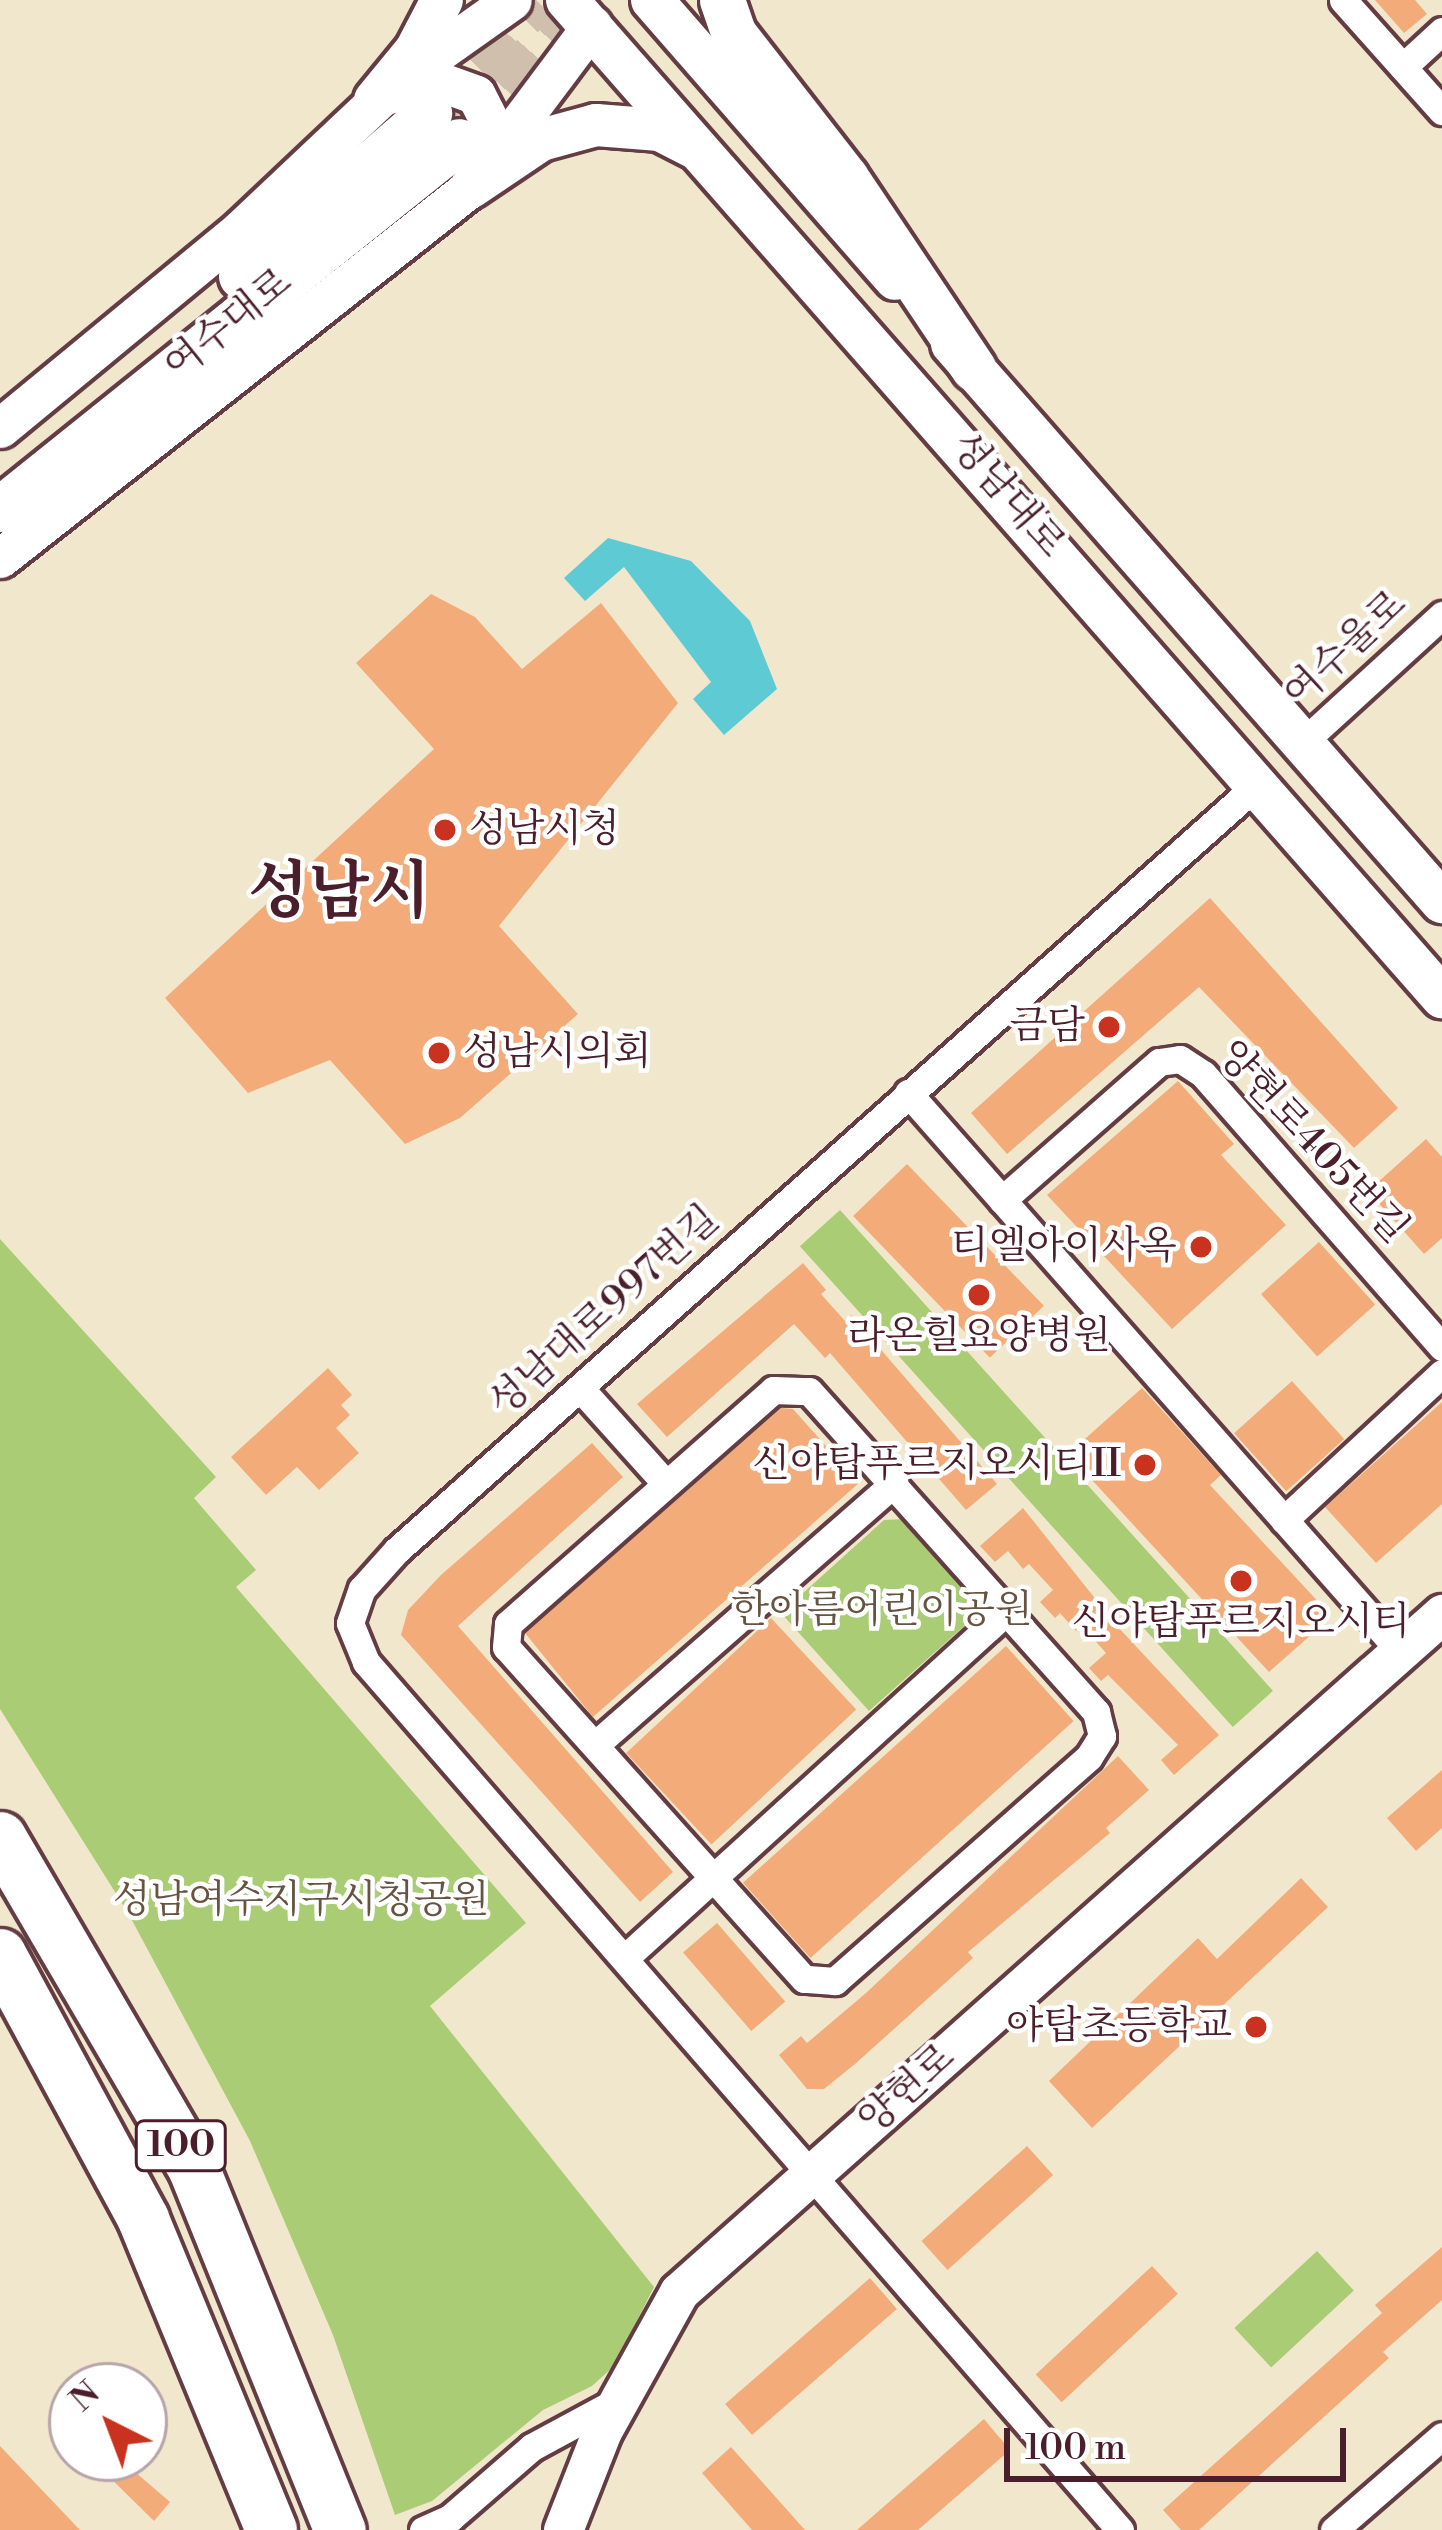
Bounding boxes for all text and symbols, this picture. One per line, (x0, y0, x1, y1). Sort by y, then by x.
street label: 여수대로 (156, 259, 302, 391)
street label: 성남대로 (940, 424, 1074, 568)
street label: 여수울로 (1275, 581, 1417, 719)
place label: 성남시청 (469, 807, 620, 853)
marker: 성남시청 (432, 817, 458, 843)
district label: 성남시 (248, 856, 430, 932)
place label: 금담 (1010, 1004, 1085, 1050)
marker: 금담 (1096, 1014, 1122, 1040)
place label: 성남시의회 (463, 1030, 651, 1076)
street label: 양현로405번길 (1207, 1032, 1417, 1254)
marker: 성남시의회 (426, 1040, 452, 1066)
street label: 성남대로997번길 (480, 1197, 730, 1427)
place label: 티엘아이사옥 (951, 1224, 1177, 1270)
marker: 티엘아이사옥 (1188, 1234, 1214, 1260)
marker: 라온힐요양병원 (966, 1282, 992, 1308)
place label: 라온힐요양병원 (847, 1314, 1111, 1360)
place label: 신야탑푸르지오시티II (752, 1442, 1121, 1488)
marker: 신야탑푸르지오시티II (1132, 1452, 1158, 1478)
marker: 신야탑푸르지오시티 (1228, 1568, 1254, 1594)
park label: 한아름어린이공원 (731, 1588, 1033, 1634)
place label: 신야탑푸르지오시티 (1071, 1600, 1411, 1646)
park label: 성남여수지구시청공원 (113, 1878, 489, 1924)
place label: 야탑초등학교 (1006, 2004, 1232, 2050)
marker: 야탑초등학교 (1243, 2014, 1269, 2040)
street label: 양현로 (850, 2035, 966, 2145)
road number: 100 (133, 2116, 229, 2176)
north arrow (48, 2362, 168, 2482)
text: N (62, 2373, 109, 2421)
scale bar (1010, 2404, 1352, 2478)
text: 100 m (1025, 2426, 1126, 2471)

